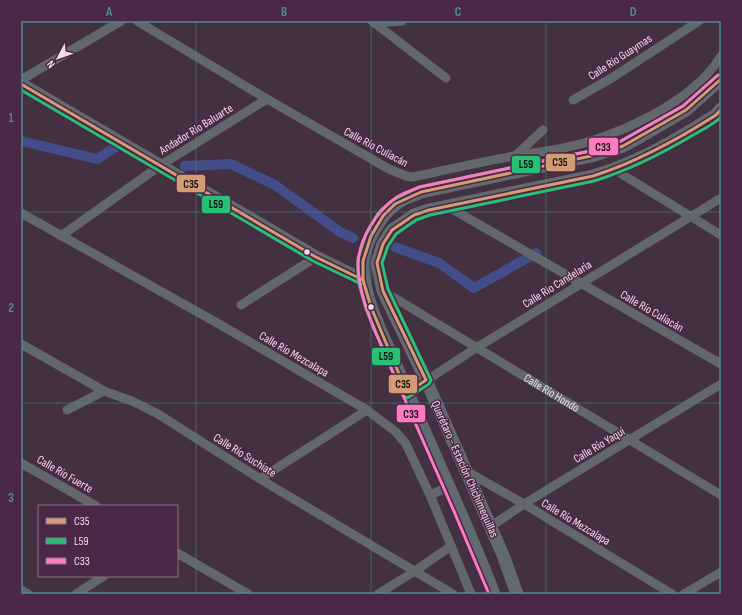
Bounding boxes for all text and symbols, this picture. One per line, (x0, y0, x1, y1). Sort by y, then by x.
text: A (105, 4, 113, 20)
text: B (281, 4, 287, 20)
text: C (455, 4, 462, 20)
text: D (630, 4, 637, 20)
street label: Calle Río Guaymas (586, 31, 655, 84)
north arrow (38, 38, 78, 78)
text: N (44, 58, 58, 71)
street label: Andador Río Baluarte (156, 101, 236, 159)
text: 1 (8, 110, 14, 126)
street label: Calle Río Culiacán (341, 124, 410, 171)
line badge: C33 (588, 137, 619, 156)
text: C33 (595, 141, 611, 154)
line badge: C35 (545, 153, 576, 172)
line badge: L59 (511, 155, 541, 174)
text: C35 (552, 156, 568, 169)
text: L59 (519, 158, 533, 171)
line badge: C35 (176, 174, 206, 193)
text: C35 (183, 178, 199, 191)
line badge: L59 (201, 195, 231, 214)
text: L59 (209, 198, 223, 211)
unlabelled marker (302, 247, 312, 257)
street label: Calle Río Candelaria (520, 257, 595, 312)
street label: Calle Río Culiacán (617, 287, 686, 336)
text: 2 (8, 300, 14, 316)
unlabelled marker (366, 302, 376, 312)
street label: Calle Río Mezcalapa (256, 328, 332, 381)
line badge: L59 (371, 347, 401, 366)
text: L59 (379, 350, 393, 363)
street label: Calle Río Hondo (521, 371, 582, 416)
line badge: C35 (388, 374, 418, 394)
text: C35 (395, 378, 411, 391)
street label: Querétaro - Estación Chichimequillas (427, 398, 502, 540)
line badge: C33 (396, 404, 426, 423)
text: C33 (403, 408, 419, 421)
street label: Calle Río Yaqui (571, 424, 628, 467)
street label: Calle Río Suchiate (210, 430, 279, 481)
street label: Calle Río Fuerte (34, 452, 96, 497)
text: 3 (8, 490, 14, 506)
street label: Calle Río Mezcalapa (538, 496, 613, 549)
legend (38, 505, 178, 577)
text: C35 (74, 514, 90, 529)
text: L59 (74, 534, 89, 549)
text: C33 (74, 554, 90, 569)

